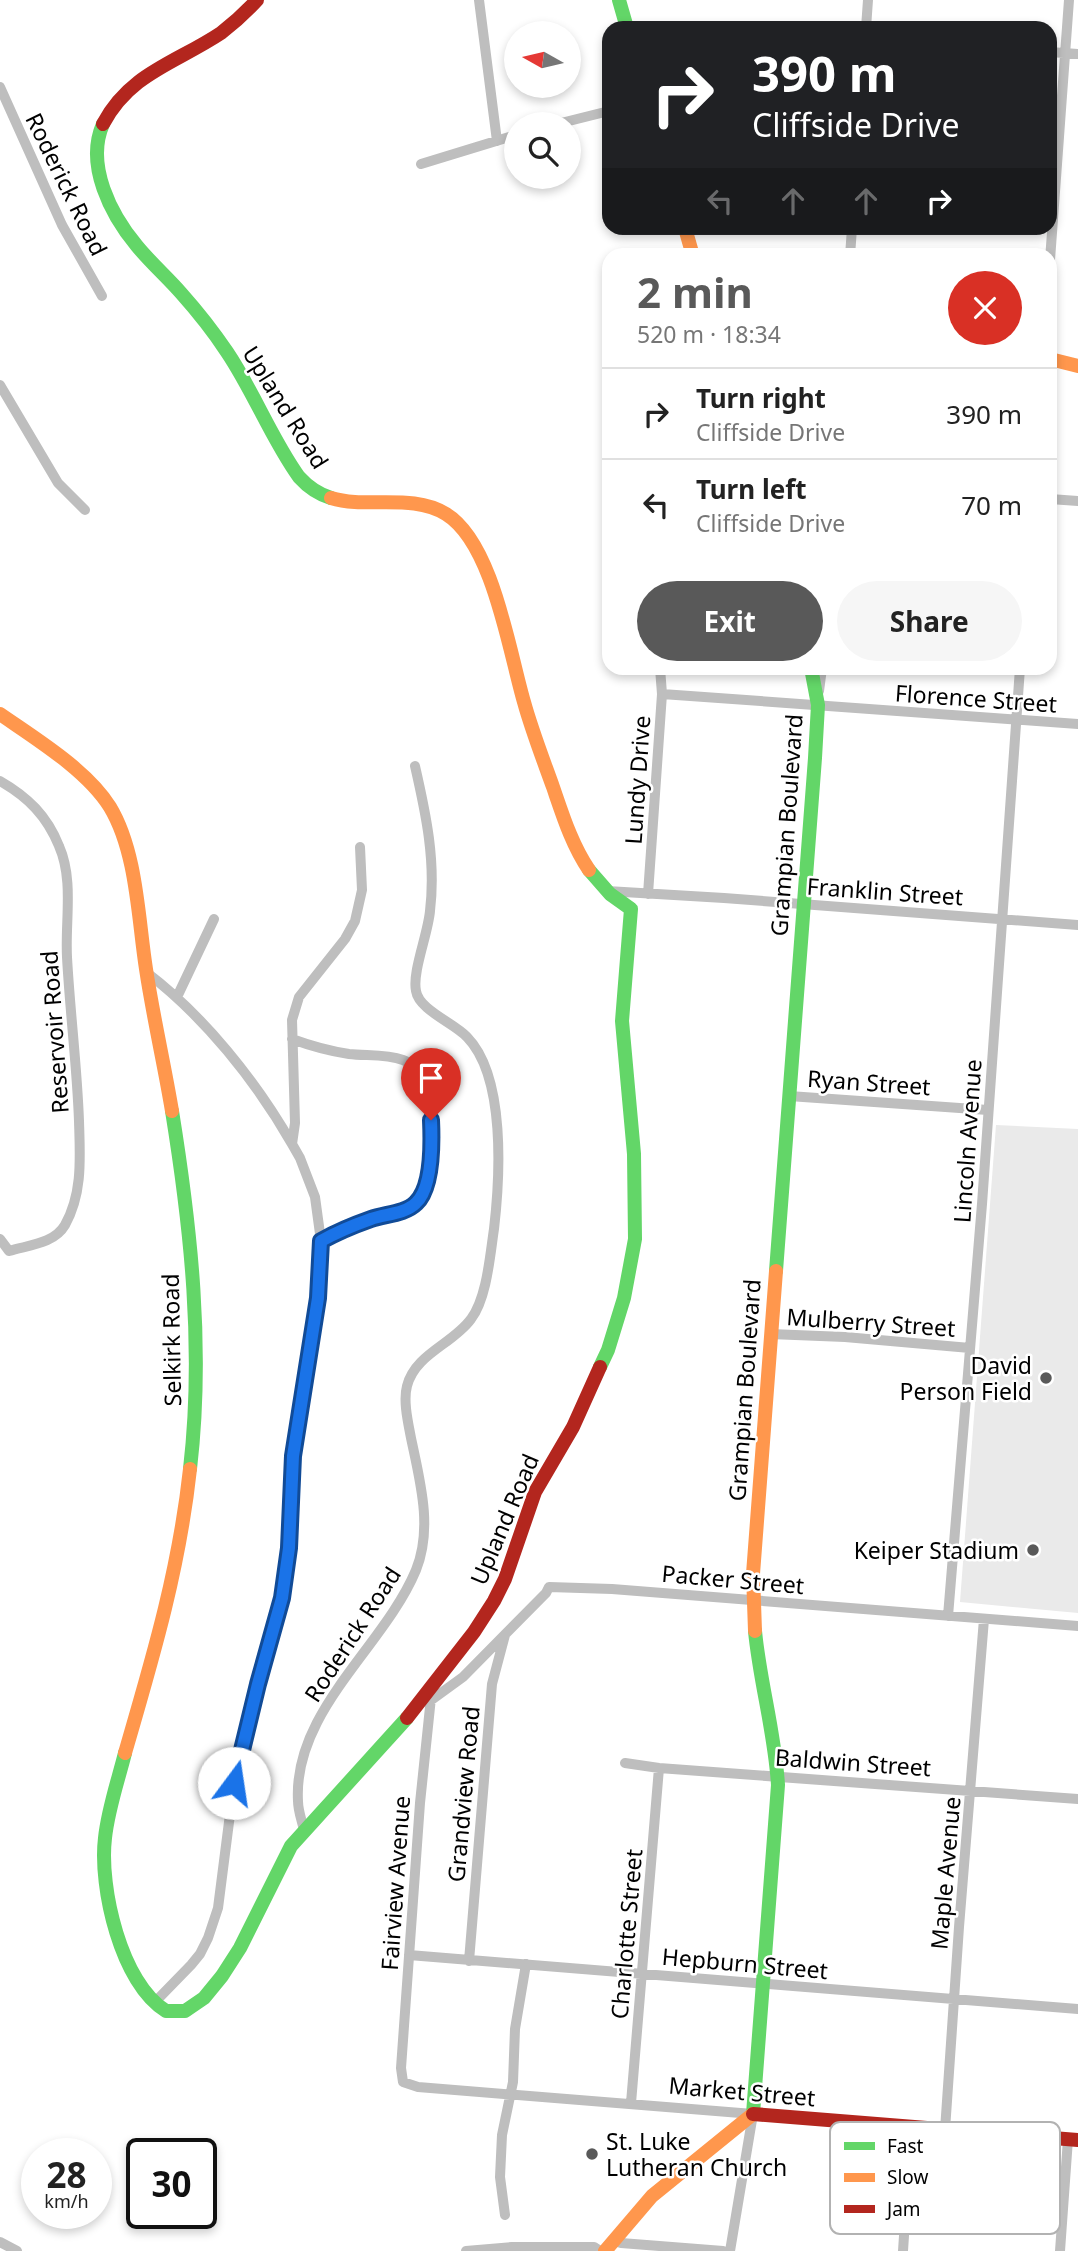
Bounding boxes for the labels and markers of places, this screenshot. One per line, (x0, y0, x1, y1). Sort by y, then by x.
pin (401, 1048, 461, 1120)
place label: David Person Field (900, 1349, 1032, 1407)
marker: David Person Field (1038, 1370, 1054, 1386)
place label: Keiper Stadium (854, 1534, 1019, 1566)
marker: Keiper Stadium (1025, 1542, 1041, 1558)
place label: St. Luke Lutheran Church (606, 2125, 787, 2183)
marker: St. Luke Lutheran Church (584, 2146, 600, 2162)

